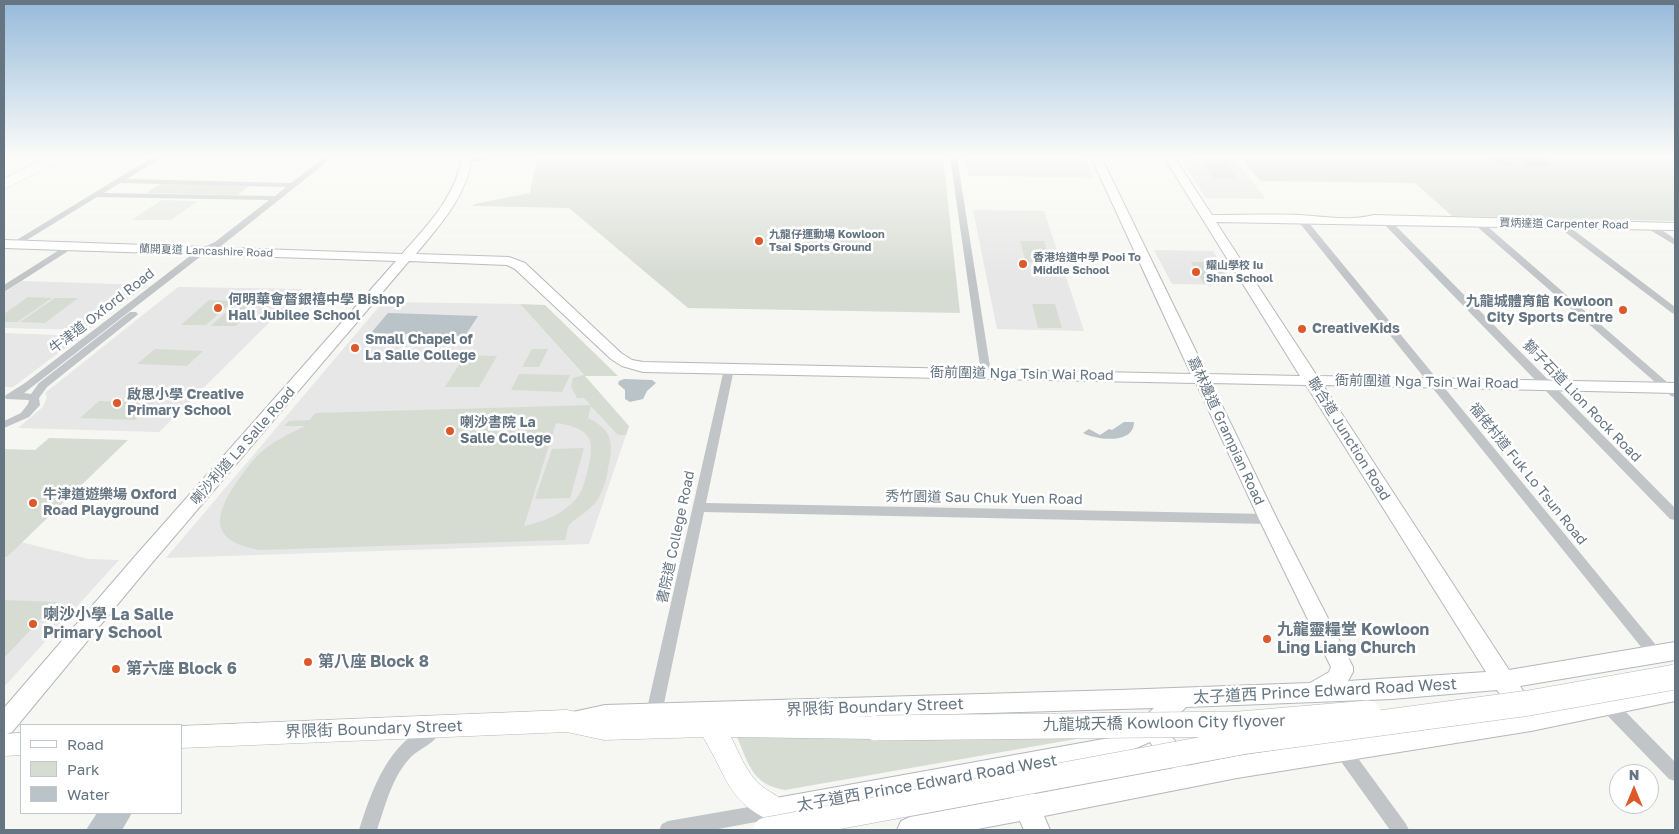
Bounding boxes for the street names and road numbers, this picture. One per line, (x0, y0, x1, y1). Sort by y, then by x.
street label: 賈炳達道 Carpenter Road (1499, 216, 1629, 232)
street label: 蘭開夏道 Lancashire Road (139, 242, 273, 260)
street label: 牛津道 Oxford Road (46, 265, 158, 357)
street label: 獅子石道 Lion Rock Road (1519, 337, 1645, 465)
street label: 嘉林邊道 Grampian Road (1184, 354, 1268, 508)
street label: 衙前圍道 Nga Tsin Wai Road (930, 364, 1114, 384)
street label: 衙前圍道 Nga Tsin Wai Road (1335, 372, 1519, 392)
street label: 聯合道 Junction Road (1304, 374, 1394, 504)
street label: 喇沙利道 La Salle Road (187, 384, 299, 508)
street label: 福佬村道 Fuk Lo Tsun Road (1466, 400, 1590, 548)
street label: 書院道 College Road (654, 469, 698, 605)
street label: 秀竹園道 Sau Chuk Yuen Road (885, 488, 1083, 508)
street label: 太子道西 Prince Edward Road West (1193, 675, 1457, 707)
street label: 界限街 Boundary Street (786, 694, 964, 720)
street label: 九龍城天橋 Kowloon City flyover (1043, 711, 1285, 735)
street label: 界限街 Boundary Street (285, 716, 463, 742)
street label: 太子道西 Prince Edward Road West (795, 751, 1059, 815)

